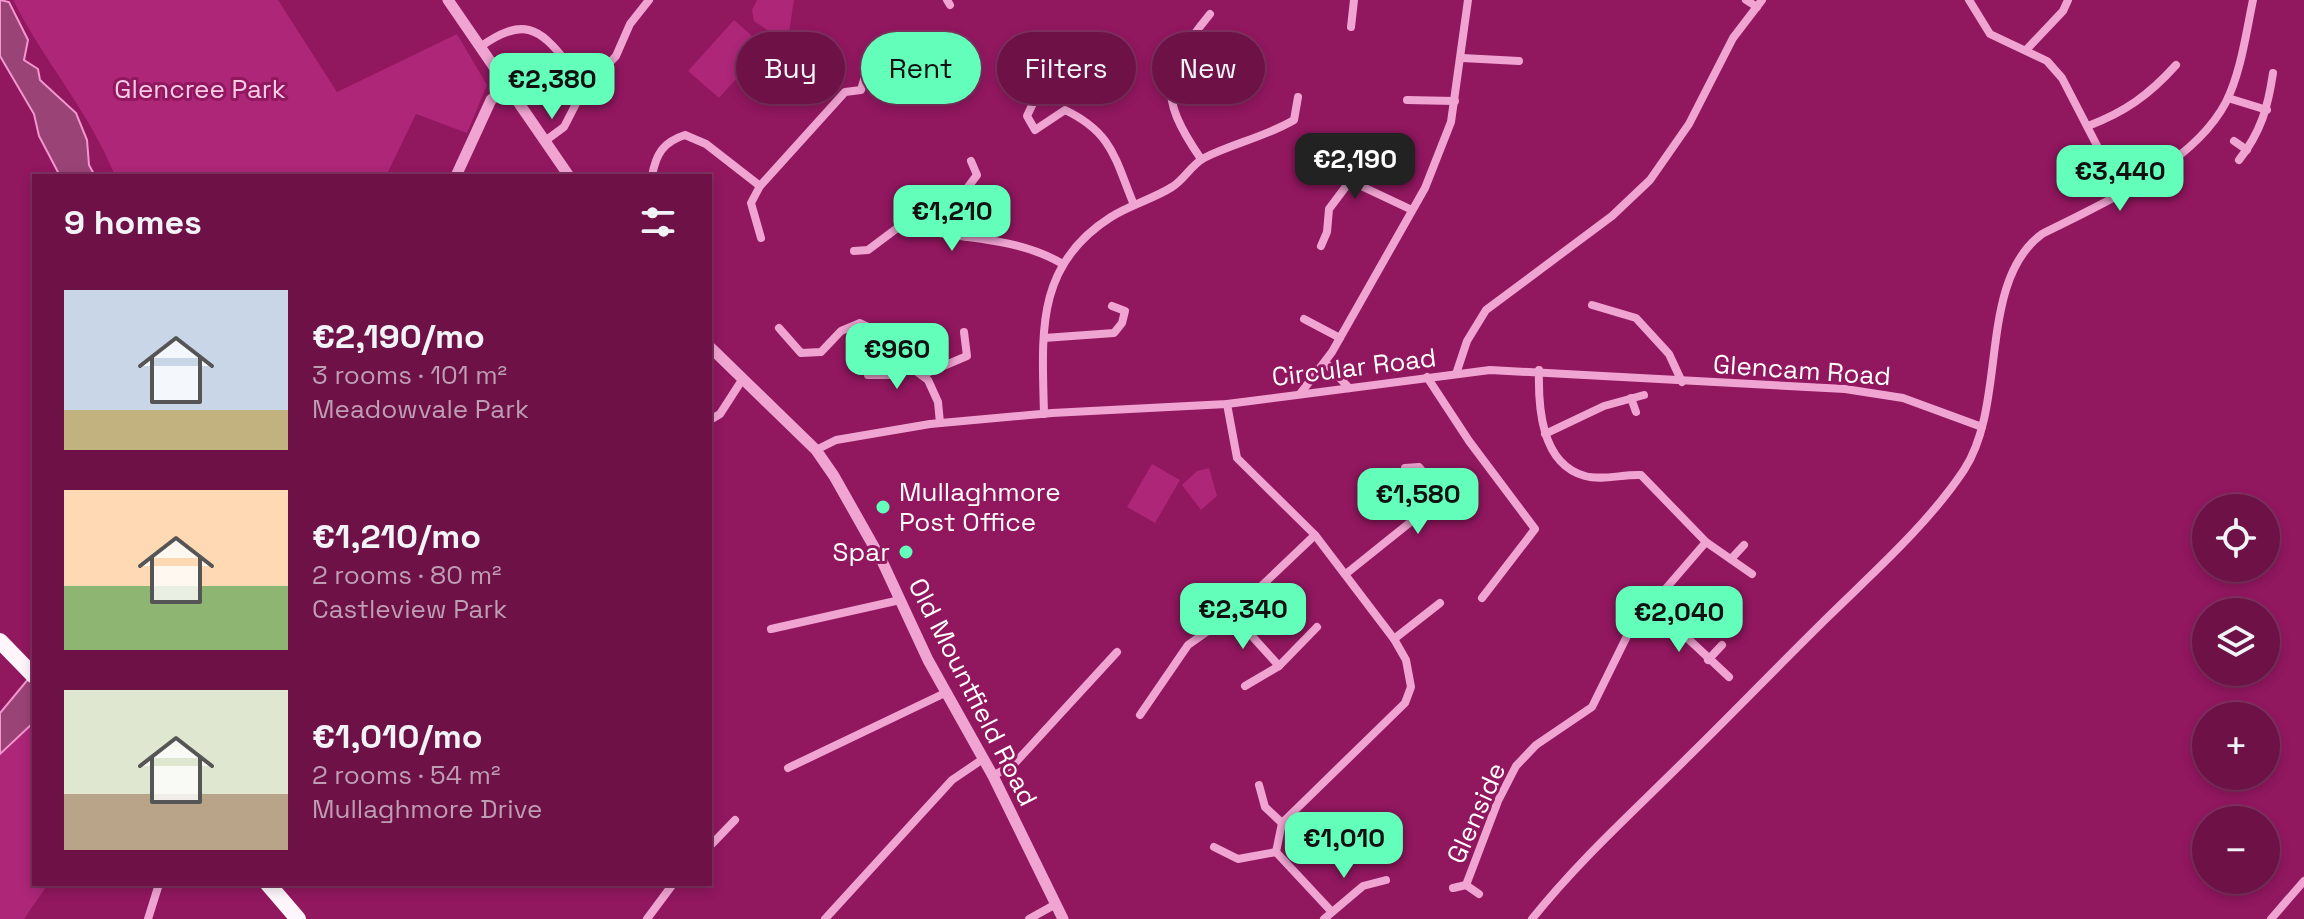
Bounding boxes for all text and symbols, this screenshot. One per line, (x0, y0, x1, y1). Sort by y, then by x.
chip: Buy (736, 32, 845, 104)
chip: Rent (861, 32, 981, 104)
chip: Filters (997, 32, 1136, 104)
chip: New (1152, 32, 1265, 104)
pin: €2,380 (487, 53, 617, 121)
text: €2,380 (508, 62, 596, 96)
park label: Glencree Park (114, 72, 286, 106)
pin: €2,190 (1290, 133, 1420, 201)
text: €2,190 (1313, 142, 1397, 176)
pin: €3,440 (2055, 145, 2185, 213)
text: €3,440 (2074, 154, 2166, 188)
pin: €1,210 (887, 185, 1017, 253)
text: €1,210 (911, 194, 993, 228)
icon: filters (636, 200, 680, 244)
text: 9 homes (64, 201, 202, 244)
text: €2,190/mo (312, 315, 485, 358)
icon: home (128, 322, 224, 418)
pin: €960 (850, 323, 944, 391)
text: €960 (864, 332, 930, 366)
street label: Circular Road (1270, 340, 1438, 394)
street label: Glencam Road (1712, 347, 1892, 393)
text: 3 rooms · 101 m² (312, 358, 507, 392)
text: Meadowvale Park (312, 392, 529, 426)
pin: €1,580 (1353, 468, 1483, 536)
place label: Mullaghmore Post Office (899, 475, 1061, 539)
text: €1,580 (1375, 477, 1461, 511)
map controls (2192, 494, 2280, 894)
button: locate (2192, 494, 2280, 582)
marker: Mullaghmore Post Office (874, 498, 892, 516)
text: €1,210/mo (312, 515, 481, 558)
icon: home (128, 522, 224, 618)
place label: Spar (833, 535, 890, 569)
marker: Spar (897, 543, 915, 561)
text: 2 rooms · 80 m² (312, 558, 502, 592)
street label: Old Mountfield Road (901, 572, 1045, 812)
pin: €2,340 (1178, 583, 1308, 651)
pin: €2,040 (1614, 586, 1744, 654)
text: Castleview Park (312, 592, 507, 626)
text: €2,340 (1198, 592, 1288, 626)
text: €2,040 (1634, 595, 1724, 629)
button: layers (2192, 598, 2280, 686)
button: + (2192, 702, 2280, 790)
text: €1,010/mo (312, 715, 482, 758)
icon: home (128, 722, 224, 818)
street label: Glenside (1439, 757, 1513, 869)
text: 2 rooms · 54 m² (312, 758, 501, 792)
text: Mullaghmore Drive (312, 792, 543, 826)
button: − (2192, 806, 2280, 894)
pin: €1,010 (1279, 812, 1409, 880)
text: €1,010 (1303, 821, 1385, 855)

